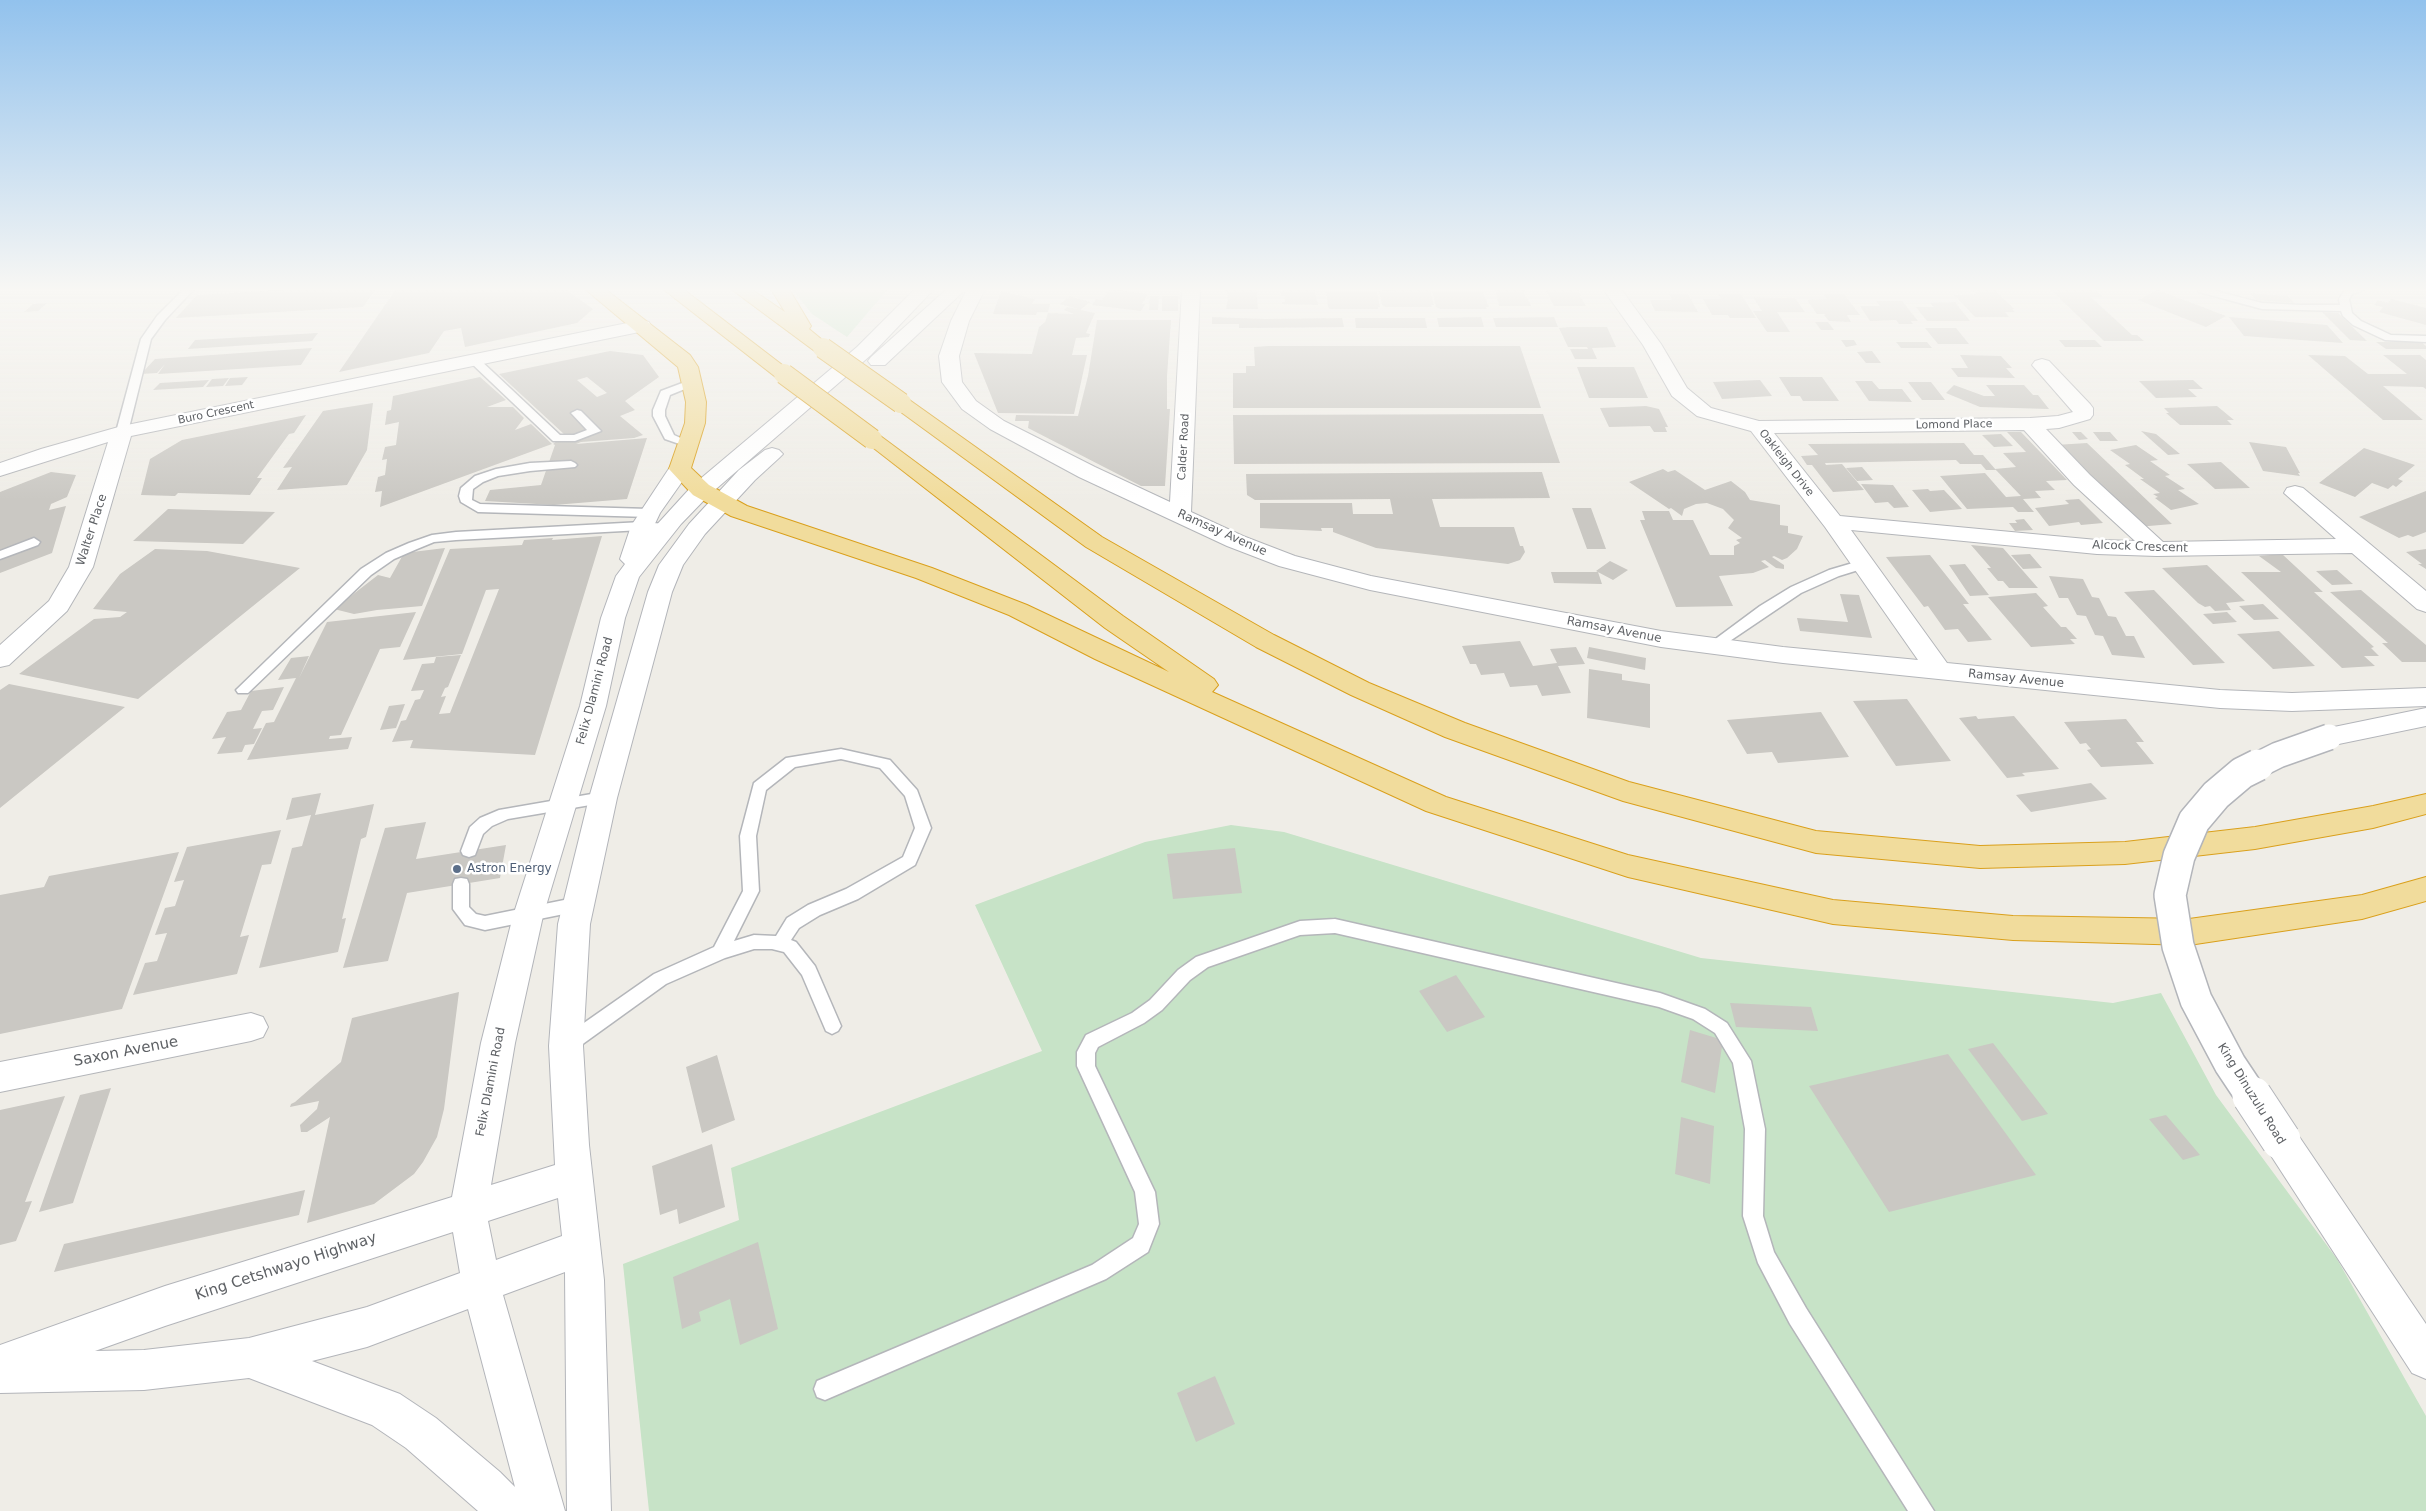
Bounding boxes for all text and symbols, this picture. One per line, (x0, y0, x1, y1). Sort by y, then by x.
street label: Buro Crescent (177, 398, 255, 428)
street label: Calder Road (1176, 413, 1192, 481)
street label: Lomond Place (1915, 418, 1993, 432)
street label: Oakleigh Drive (1756, 427, 1816, 499)
street label: Walter Place (74, 492, 110, 568)
street label: Ramsay Avenue (1175, 507, 1269, 559)
street label: Alcock Crescent (2092, 538, 2188, 556)
street label: Ramsay Avenue (1565, 614, 1663, 646)
street label: Felix Dlamini Road (574, 636, 616, 746)
street label: Ramsay Avenue (1967, 667, 2065, 691)
place label: Astron Energy (467, 862, 552, 876)
marker: Astron Energy (451, 863, 463, 875)
street label: Felix Dlamini Road (473, 1026, 509, 1138)
street label: Saxon Avenue (72, 1033, 180, 1071)
street label: King Dinuzulu Road (2214, 1041, 2288, 1147)
street label: King Cetshwayo Highway (193, 1229, 379, 1305)

